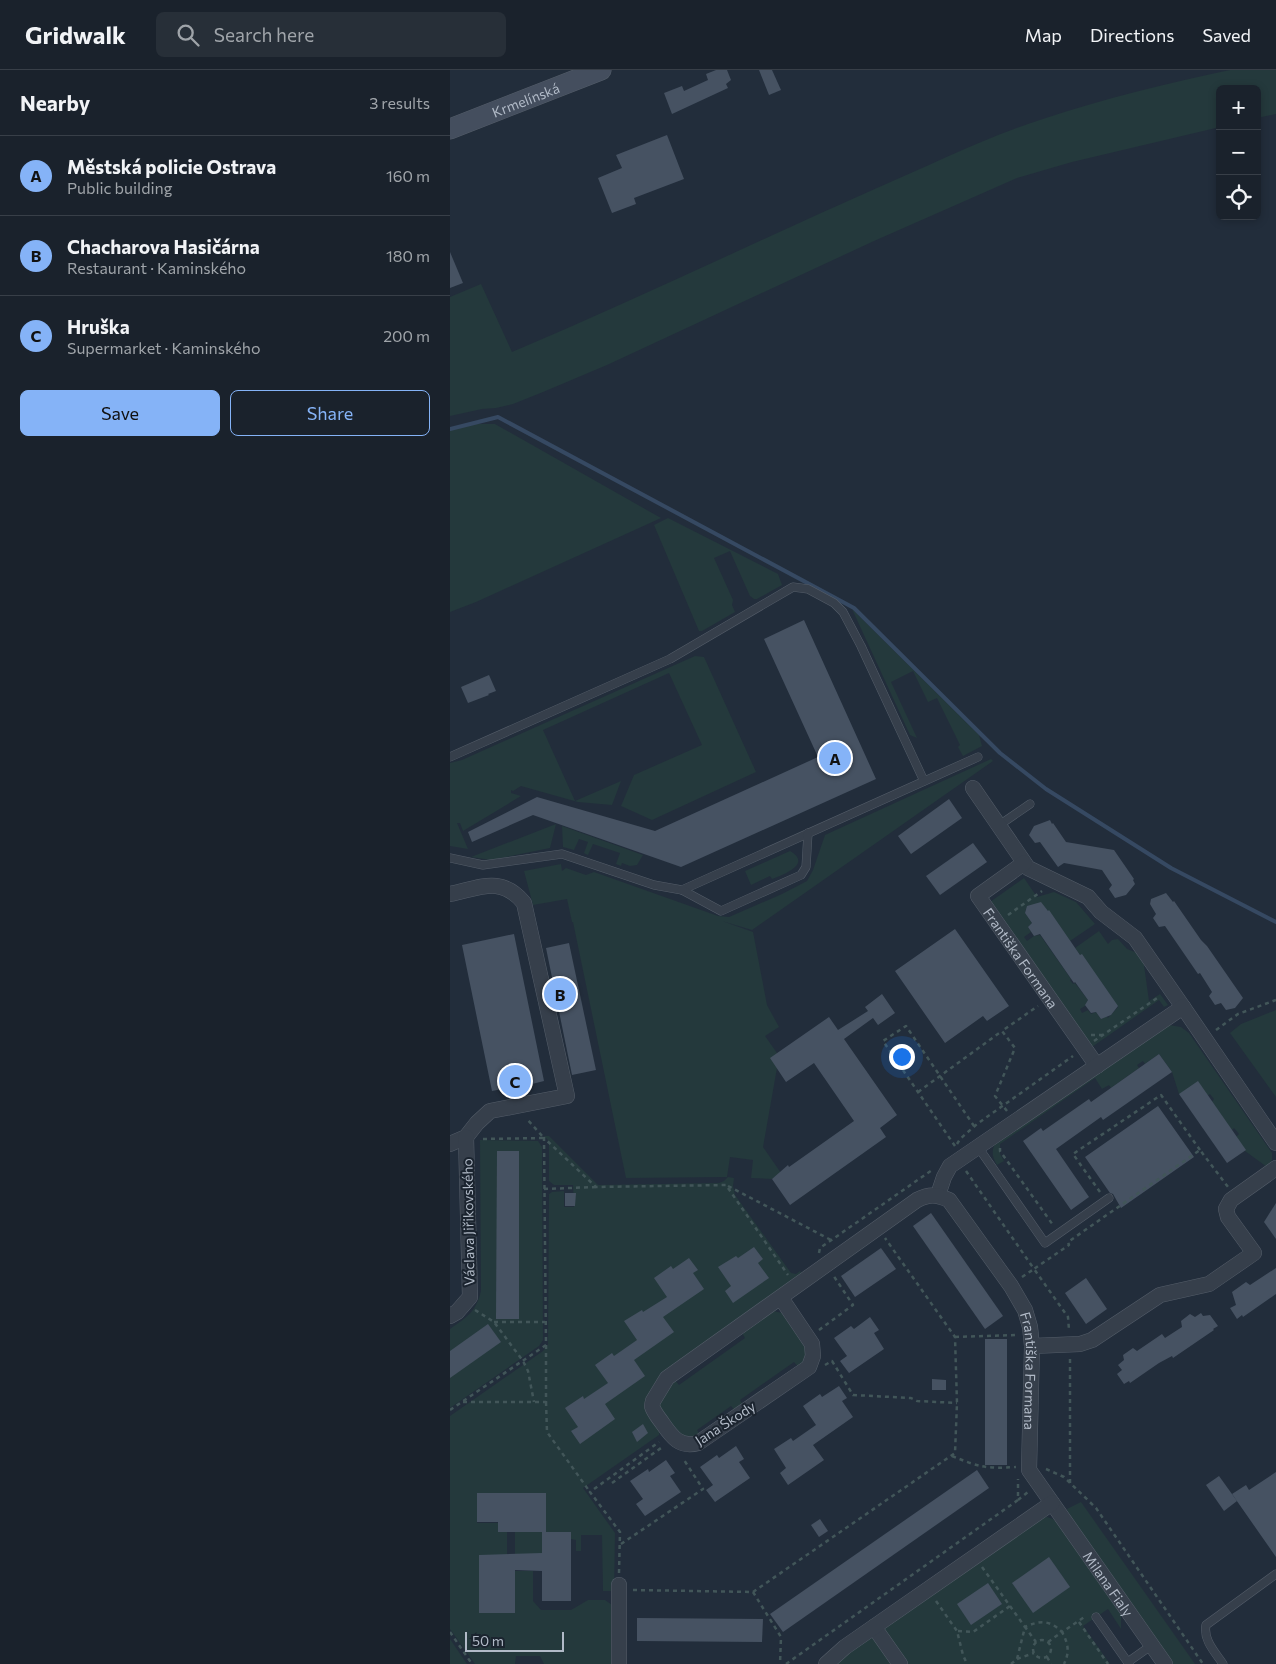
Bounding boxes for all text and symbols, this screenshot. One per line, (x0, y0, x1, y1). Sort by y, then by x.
search box (156, 12, 506, 57)
text: Gridwalk (25, 20, 126, 49)
icon: search (174, 21, 202, 49)
text: Search here (214, 23, 314, 46)
text: Map (1025, 24, 1062, 46)
text: Directions (1090, 24, 1174, 46)
text: Saved (1202, 24, 1251, 46)
street label: Krmelínská (489, 79, 562, 120)
map controls (1216, 85, 1261, 220)
button: + (1216, 85, 1261, 130)
text: Nearby (20, 90, 90, 115)
text: 3 results (369, 93, 430, 112)
button: − (1216, 130, 1261, 175)
text: Městská policie Ostrava (67, 155, 276, 178)
text: A (30, 166, 42, 185)
text: 160 m (386, 166, 430, 185)
button: locate (1216, 175, 1261, 220)
text: Public building (67, 178, 172, 197)
text: Chacharova Hasičárna (67, 235, 260, 258)
text: B (31, 246, 41, 265)
text: 180 m (386, 246, 430, 265)
text: Restaurant · Kaminského (67, 258, 246, 277)
text: Hruška (67, 315, 130, 338)
text: C (31, 326, 41, 345)
text: 200 m (383, 326, 430, 345)
text: Supermarket · Kaminského (67, 338, 261, 357)
button: Save (20, 390, 220, 436)
button: Share (230, 390, 430, 436)
pin: A (819, 739, 851, 777)
street label: Františka Formana (980, 904, 1062, 1011)
pin: B (544, 975, 576, 1013)
your location (889, 1044, 915, 1070)
pin: C (499, 1062, 531, 1100)
street label: Václava Jiřikovského (458, 1158, 478, 1286)
street label: Františka Formana (1017, 1310, 1041, 1430)
street label: Jana Škody (692, 1397, 758, 1449)
street label: Milana Fialy (1080, 1548, 1137, 1619)
scale bar (465, 1629, 564, 1652)
text: 50 m (472, 1632, 504, 1649)

